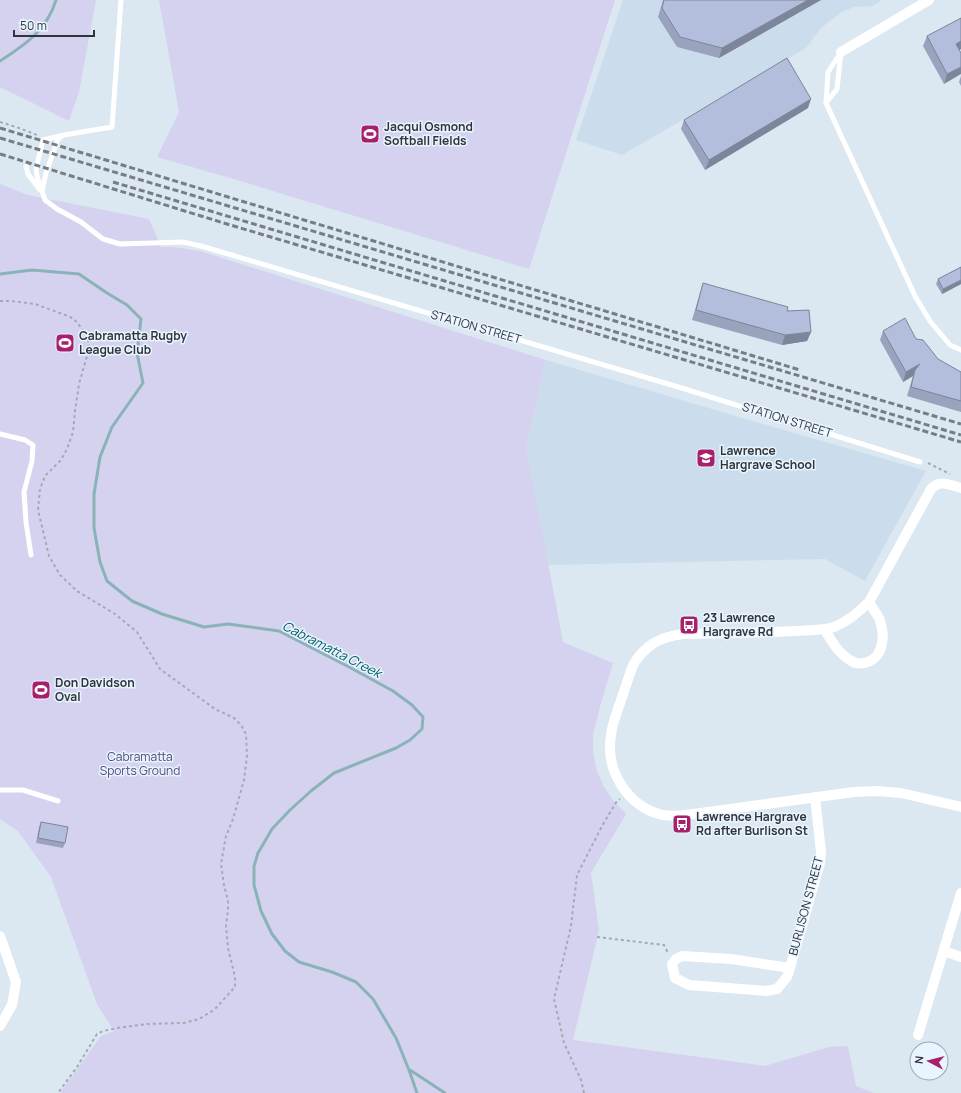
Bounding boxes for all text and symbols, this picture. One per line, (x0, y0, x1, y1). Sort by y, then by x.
scale bar (14, 12, 94, 38)
text: 50 m (20, 17, 47, 34)
place label: Jacqui Osmond Softball Fields (384, 118, 473, 149)
sports icon: Jacqui Osmond Softball Fields (359, 123, 381, 145)
street label: STATION STREET (429, 305, 524, 348)
place label: Cabramatta Rugby League Club (79, 327, 187, 358)
sports icon: Cabramatta Rugby League Club (54, 332, 76, 354)
street label: STATION STREET (740, 398, 835, 442)
place label: Lawrence Hargrave School (720, 442, 815, 473)
school or university icon: Lawrence Hargrave School (695, 447, 717, 469)
place label: 23 Lawrence Hargrave Rd (703, 609, 775, 640)
bus stop icon: 23 Lawrence Hargrave Rd (678, 614, 700, 636)
water label: Cabramatta Creek (279, 616, 387, 683)
place label: Don Davidson Oval (55, 674, 135, 705)
sports icon: Don Davidson Oval (30, 679, 52, 701)
park label: Cabramatta Sports Ground (100, 748, 180, 779)
place label: Lawrence Hargrave Rd after Burlison St (696, 808, 808, 839)
bus stop icon: Lawrence Hargrave Rd after Burlison St (671, 813, 693, 835)
street label: BURLISON STREET (784, 854, 827, 957)
north arrow (909, 1041, 949, 1081)
text: N (911, 1055, 927, 1065)

